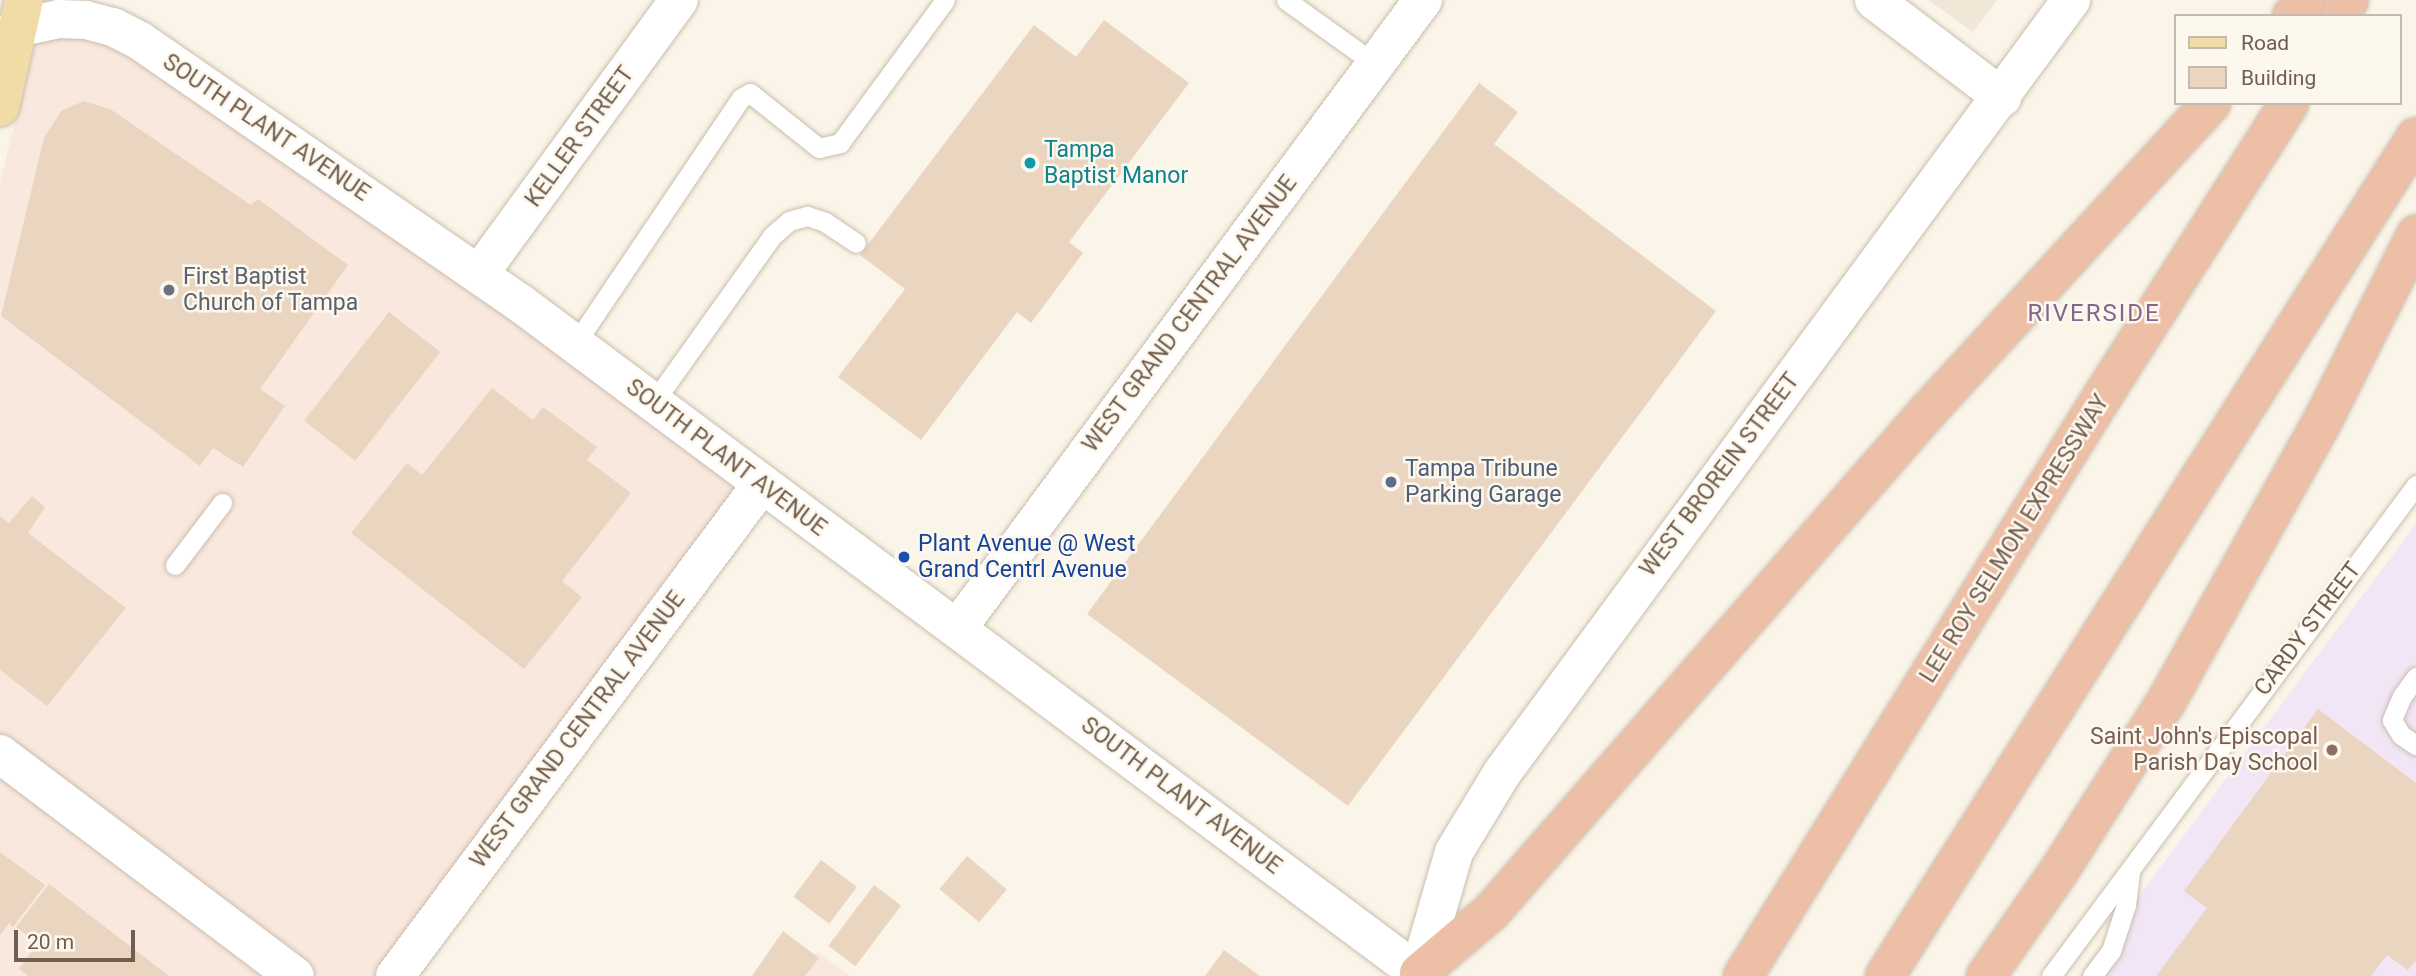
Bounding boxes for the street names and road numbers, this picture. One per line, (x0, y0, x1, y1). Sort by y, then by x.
street label: SOUTH PLANT AVENUE (157, 48, 375, 208)
street label: KELLER STREET (520, 61, 640, 213)
street label: WEST GRAND CENTRAL AVENUE (1077, 170, 1303, 458)
street label: WEST BROREIN STREET (1634, 368, 1806, 582)
street label: SOUTH PLANT AVENUE (620, 374, 832, 542)
street label: LEE ROY SELMON EXPRESSWAY (1915, 390, 2115, 688)
street label: CARDY STREET (2249, 557, 2367, 701)
street label: WEST GRAND CENTRAL AVENUE (465, 586, 691, 874)
street label: SOUTH PLANT AVENUE (1075, 712, 1287, 880)

